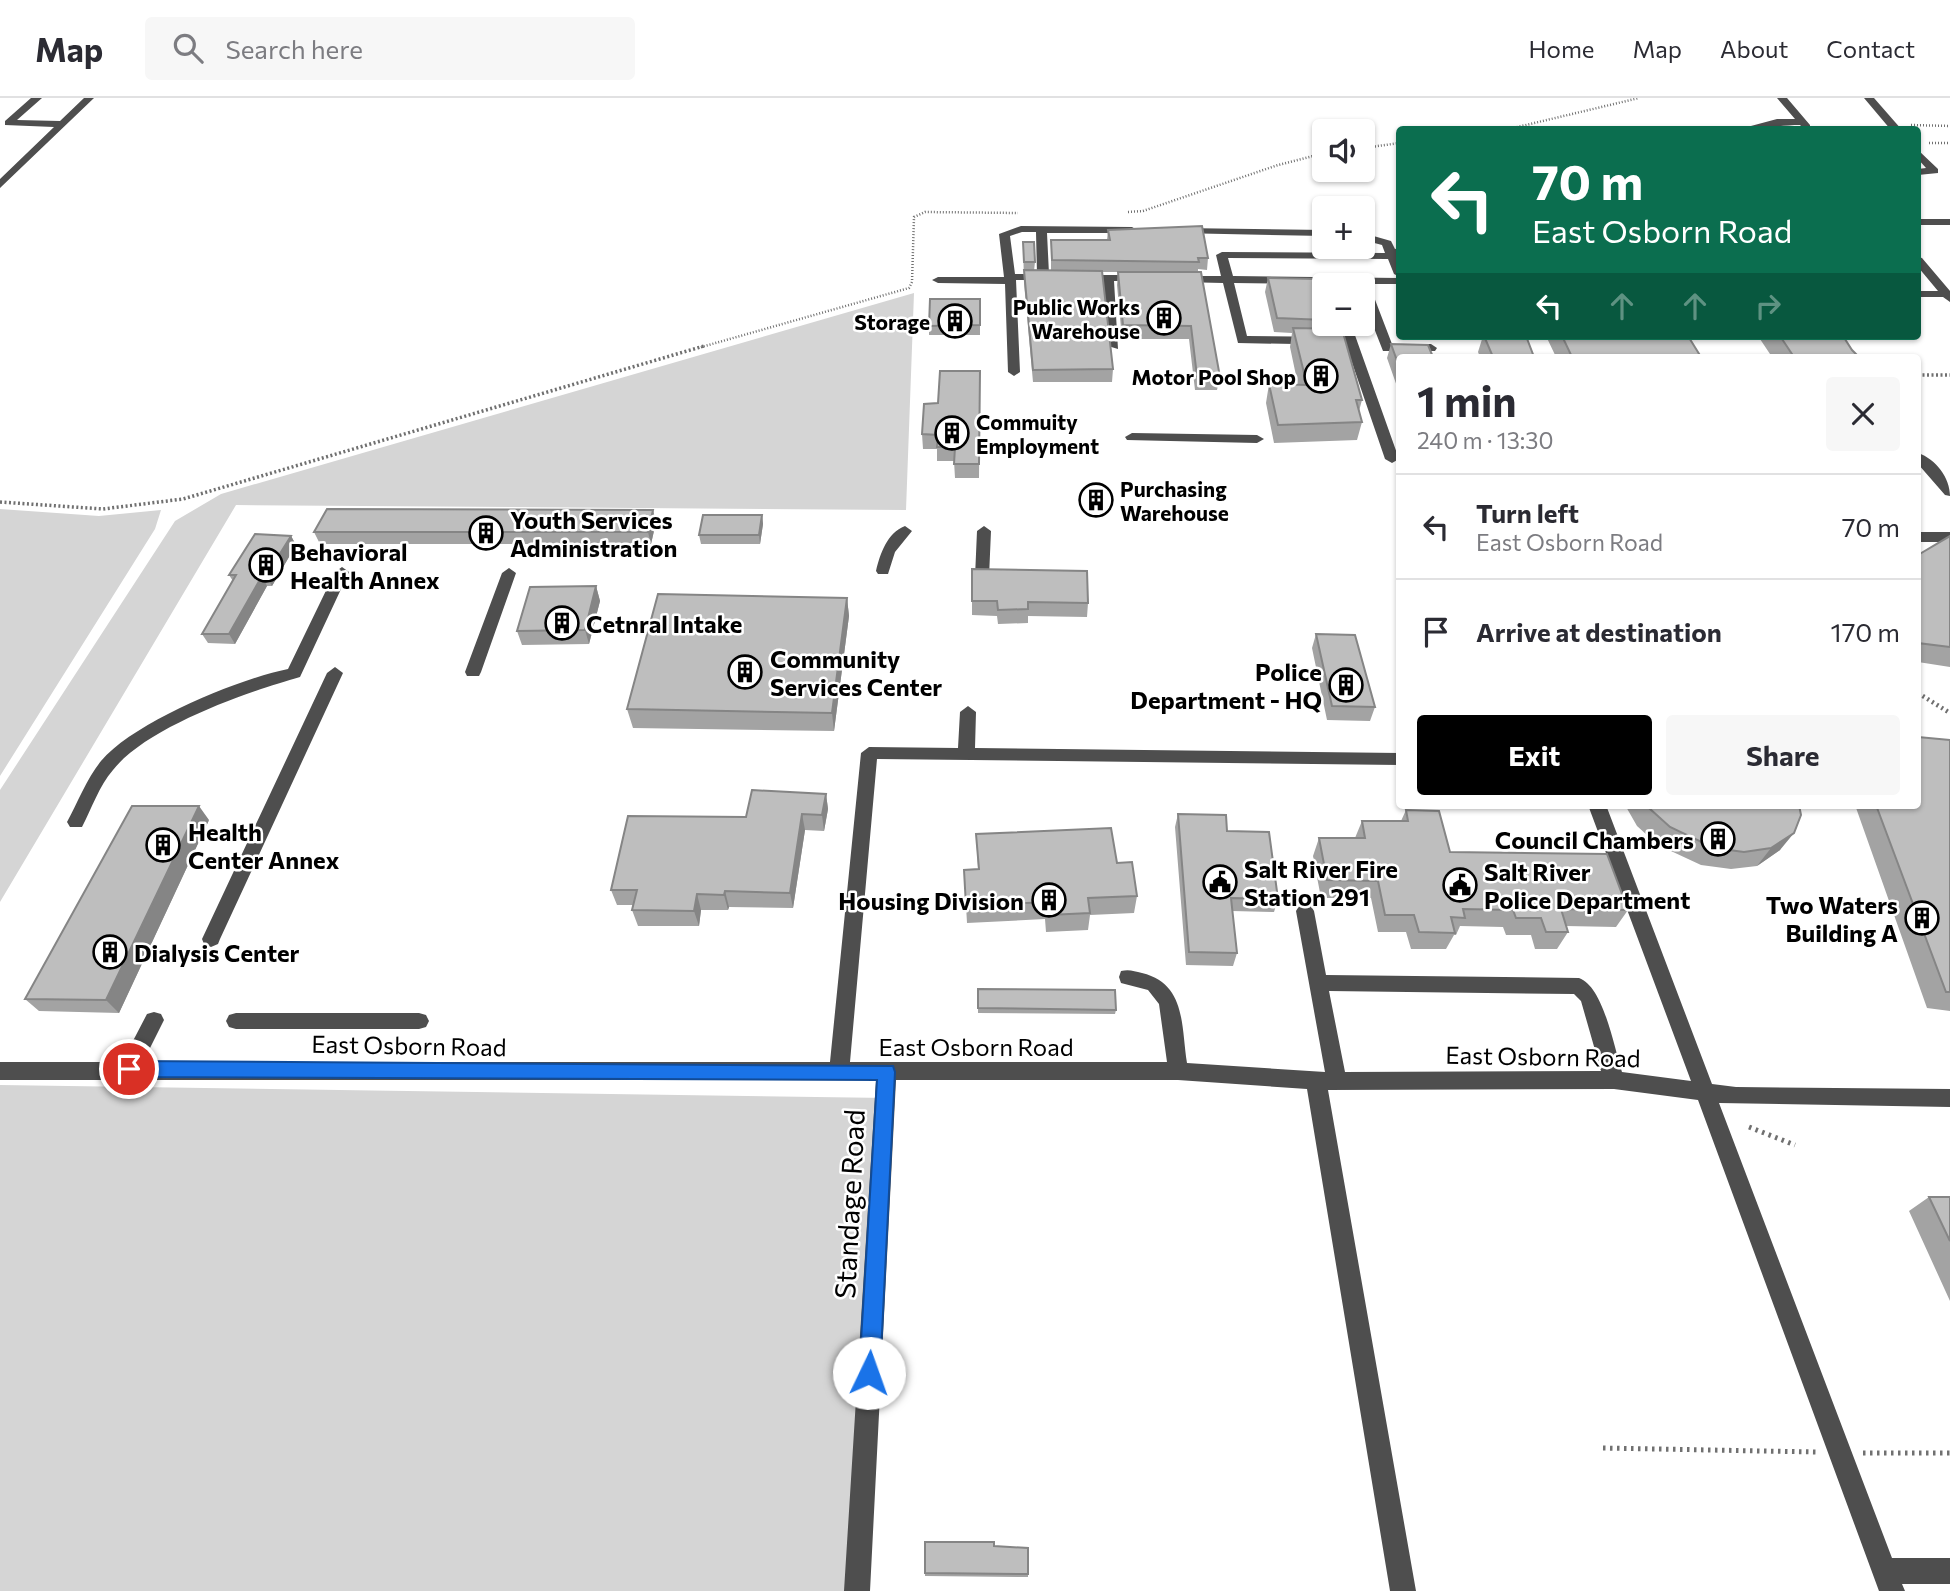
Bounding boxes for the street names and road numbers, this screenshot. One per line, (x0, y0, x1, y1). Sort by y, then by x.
street label: East Osborn Road (311, 1029, 507, 1061)
street label: East Osborn Road (878, 1032, 1074, 1061)
street label: East Osborn Road (1445, 1040, 1641, 1072)
street label: Standage Road (827, 1108, 871, 1300)

